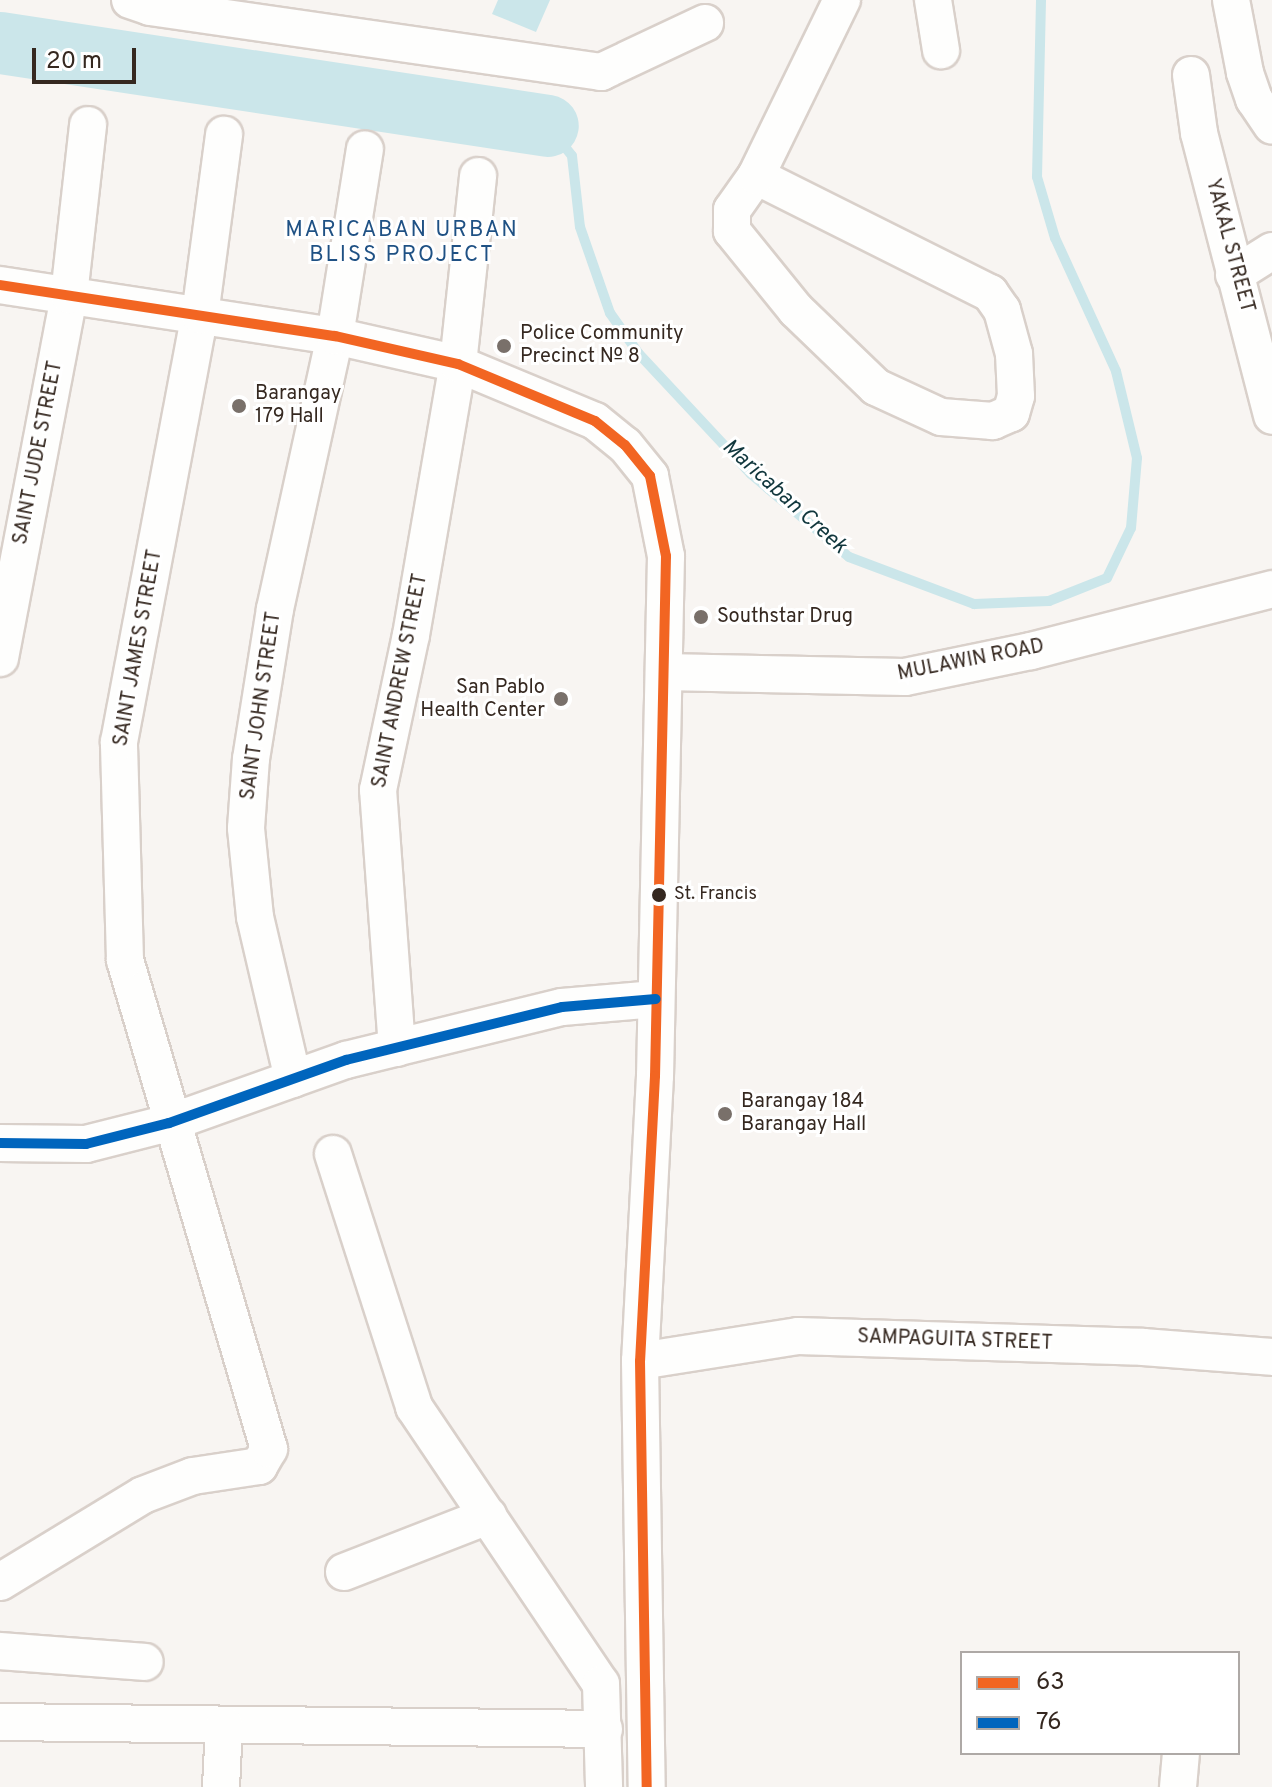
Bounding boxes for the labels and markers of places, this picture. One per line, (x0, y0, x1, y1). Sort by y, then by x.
place label: Police Community Precinct № 8 (520, 322, 684, 369)
marker: Police Community Precinct № 8 (495, 337, 513, 355)
place label: Barangay 179 Hall (255, 382, 341, 429)
marker: Barangay 179 Hall (230, 397, 248, 415)
place label: Southstar Drug (717, 605, 853, 629)
marker: Southstar Drug (692, 608, 710, 626)
place label: San Pablo Health Center (420, 676, 545, 723)
marker: San Pablo Health Center (552, 690, 570, 708)
place label: St. Francis (674, 884, 757, 906)
marker: St. Francis (651, 887, 667, 903)
place label: Barangay 184 Barangay Hall (741, 1090, 866, 1137)
marker: Barangay 184 Barangay Hall (716, 1105, 734, 1123)

